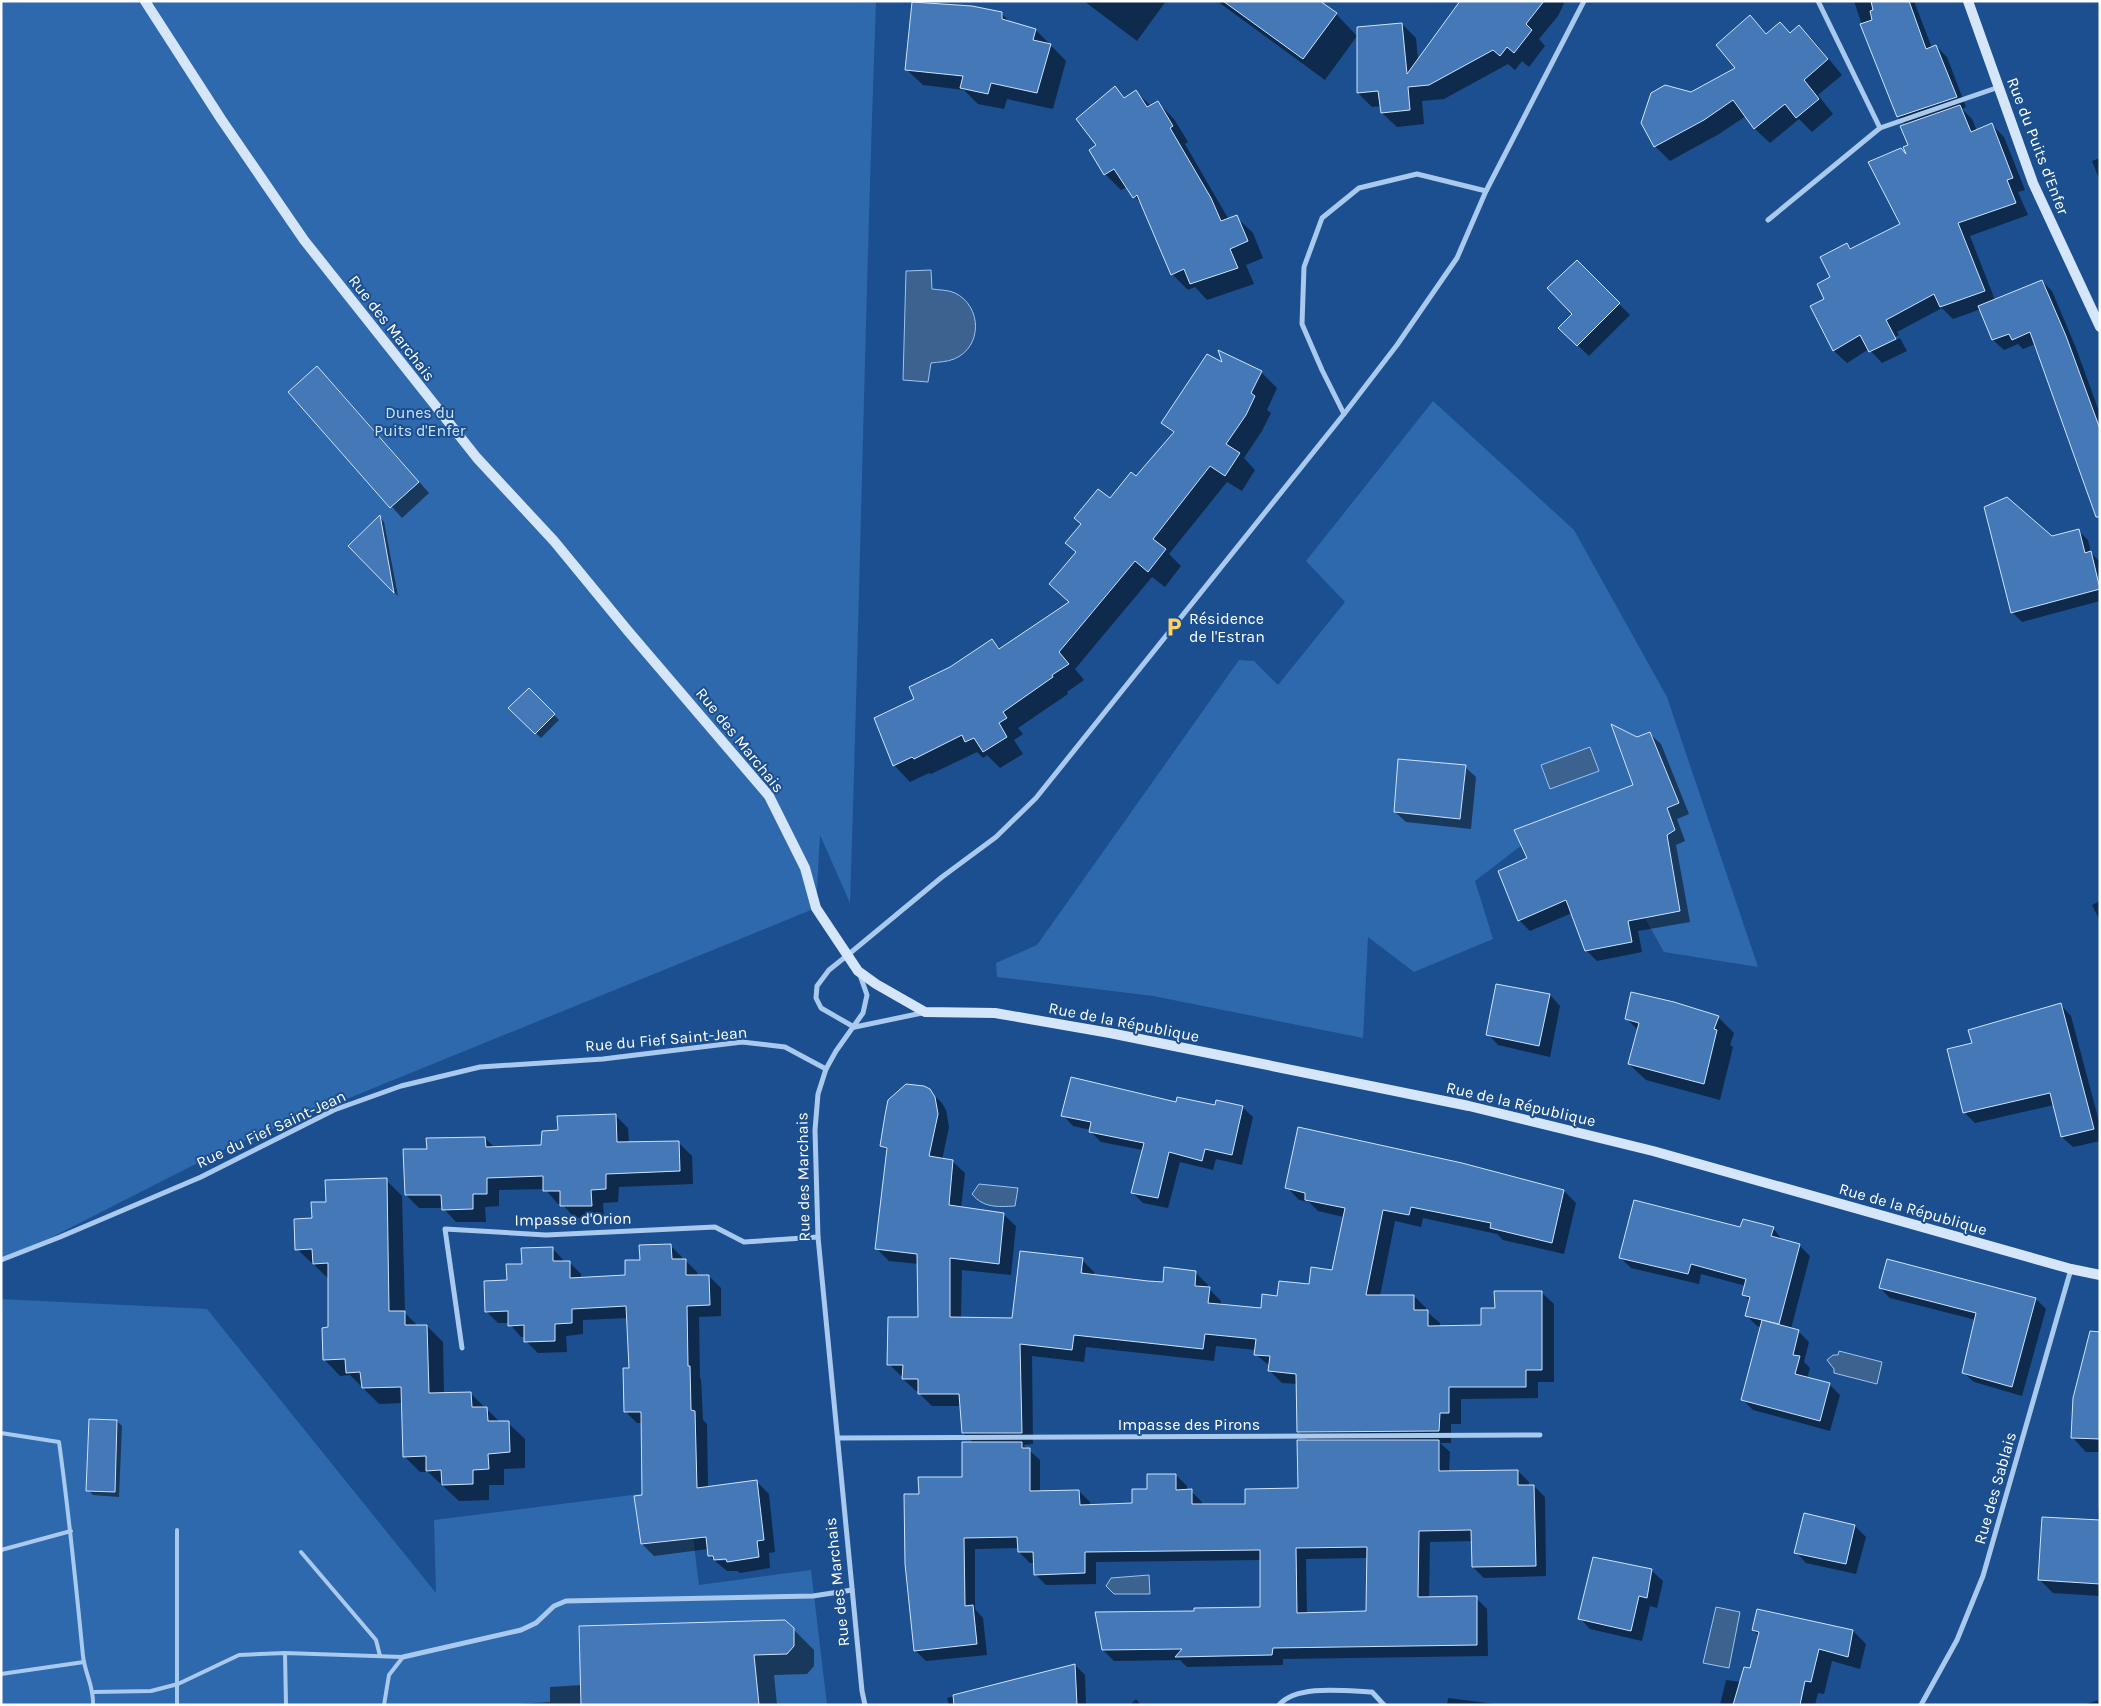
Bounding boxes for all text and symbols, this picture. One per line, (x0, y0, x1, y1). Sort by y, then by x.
street label: Rue du Puits d'Enfer (2003, 75, 2073, 218)
street label: Rue des Marchais (345, 271, 439, 385)
park label: Dunes du Puits d'Enfer (374, 403, 466, 440)
place label: Résidence de l'Estran (1189, 609, 1265, 646)
parking icon: Résidence de l'Estran (1163, 616, 1185, 638)
street label: Rue des Marchais (692, 684, 788, 796)
street label: Rue de la République (1047, 998, 1201, 1046)
street label: Rue du Fief Saint-Jean (584, 1022, 748, 1056)
street label: Rue de la République (1444, 1078, 1598, 1130)
street label: Rue du Fief Saint-Jean (193, 1086, 349, 1172)
street label: Rue des Marchais (792, 1112, 814, 1242)
street label: Rue de la République (1837, 1179, 1989, 1239)
street label: Impasse d'Orion (514, 1208, 632, 1230)
street label: Impasse des Pirons (1118, 1415, 1260, 1434)
street label: Rue des Sablais (1970, 1430, 2020, 1546)
street label: Rue des Marchais (821, 1517, 853, 1647)

